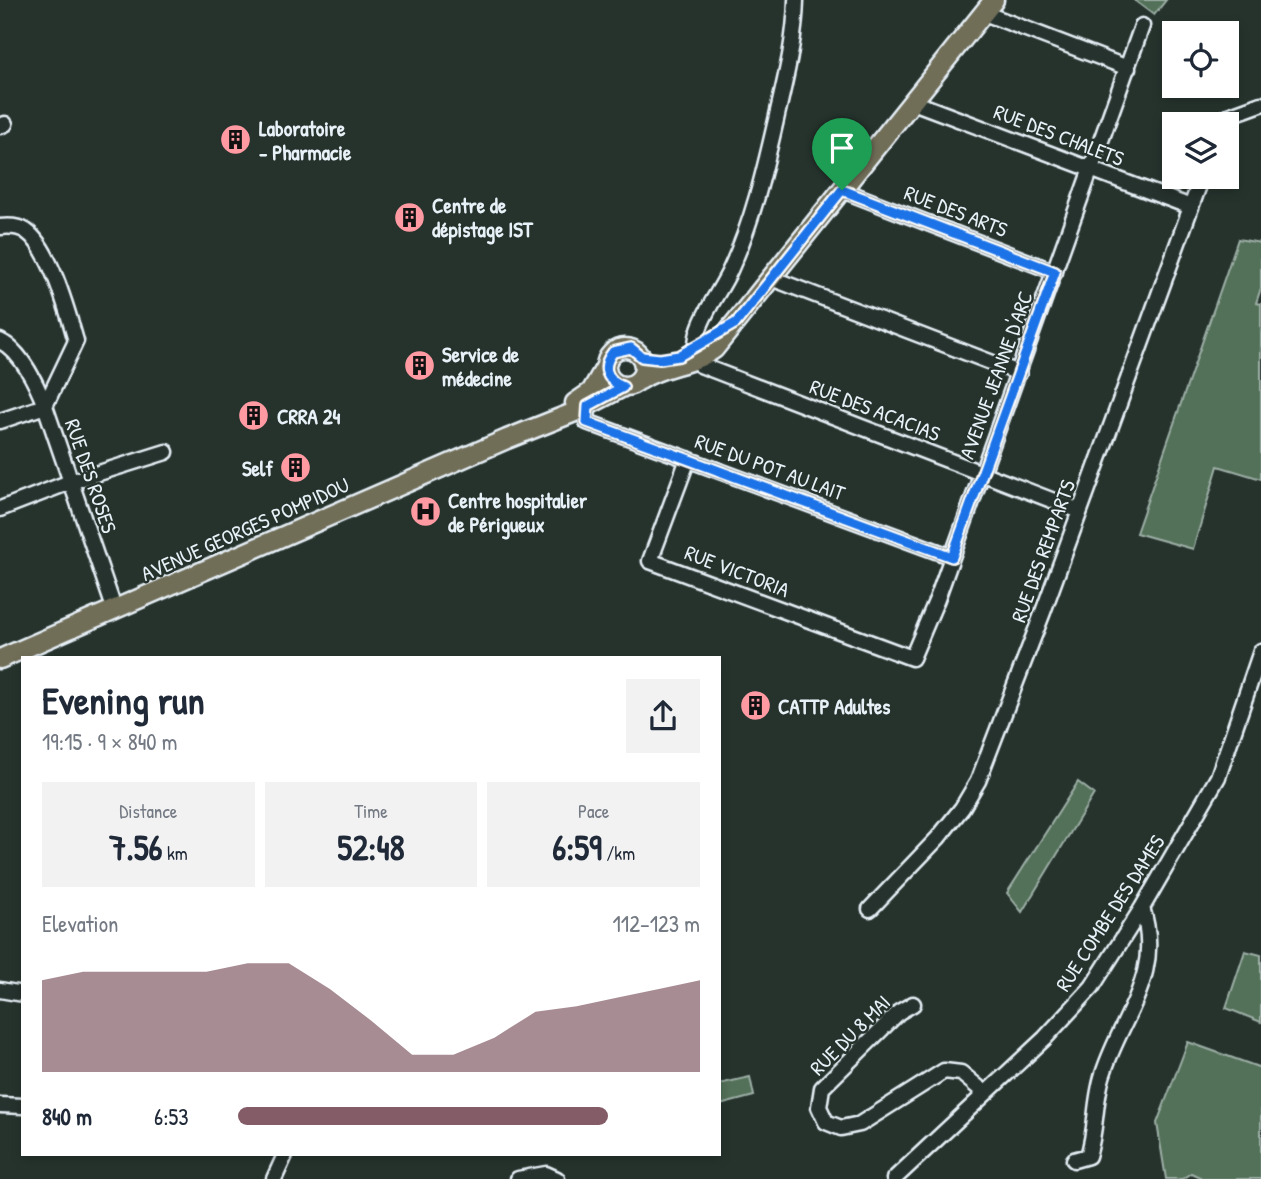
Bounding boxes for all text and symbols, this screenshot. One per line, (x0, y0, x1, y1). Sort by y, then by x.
map controls (1162, 21, 1239, 189)
button: locate (1162, 21, 1239, 98)
street label: RUE DES CHALETS (990, 97, 1129, 173)
button: layers (1162, 112, 1239, 189)
place label: Laboratoire - Pharmacie (259, 114, 352, 167)
pin (812, 118, 872, 190)
building icon: Laboratoire - Pharmacie (219, 123, 253, 157)
icon: arrive (823, 129, 861, 167)
street label: RUE DES ARTS (900, 178, 1012, 244)
place label: Centre de dépistage IST (432, 191, 534, 245)
building icon: Centre de dépistage IST (392, 200, 426, 234)
street label: AVENUE JEANNE D'ARC (952, 287, 1040, 463)
place label: Service de médecine (442, 340, 520, 393)
building icon: Service de médecine (402, 349, 436, 383)
street label: RUE DES ACACIAS (806, 372, 945, 448)
building icon: CRRA 24 (237, 399, 271, 433)
place label: CRRA 24 (277, 402, 340, 431)
street label: RUE DES ROSES (58, 415, 124, 537)
street label: RUE DU POT AU LAIT (691, 426, 850, 508)
building icon: Self (279, 451, 313, 485)
place label: Self (242, 454, 273, 483)
street label: AVENUE GEORGES POMPIDOU (136, 470, 354, 588)
street label: RUE DES REMPARTS (1004, 475, 1082, 626)
place label: Centre hospitalier de Périgueux (448, 486, 588, 540)
hospital icon: Centre hospitalier de Périgueux (408, 495, 442, 529)
street label: RUE VICTORIA (681, 538, 793, 604)
text: Evening run (42, 674, 205, 726)
button: share (626, 679, 700, 753)
building icon: CATTP Adultes (738, 689, 772, 723)
place label: CATTP Adultes (778, 692, 890, 721)
text: 19:15 · 9 × 840 m (42, 726, 178, 757)
text: Distance (119, 798, 177, 824)
text: Time (354, 798, 388, 824)
text: Pace (578, 798, 609, 824)
text: 7.56 (109, 824, 163, 871)
text: 52:48 (337, 824, 405, 871)
text: 6:59 (552, 824, 602, 871)
street label: RUE COMBE DES DAMES (1049, 829, 1172, 997)
text: km (163, 840, 188, 866)
text: /km (602, 840, 635, 866)
text: Elevation (42, 908, 118, 939)
text: 112–123 m (613, 908, 700, 939)
street label: RUE DU 8 MAI (803, 988, 897, 1082)
text: 840 m (42, 1101, 92, 1132)
text: 6:53 (154, 1101, 189, 1132)

